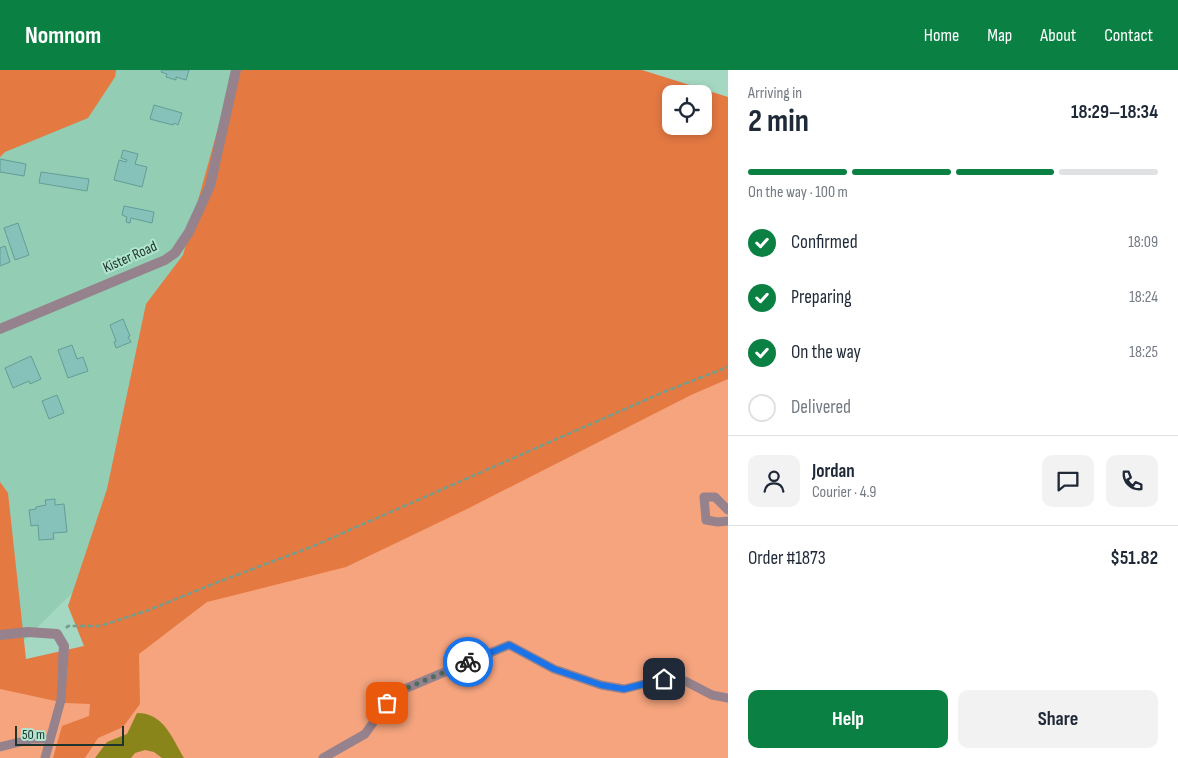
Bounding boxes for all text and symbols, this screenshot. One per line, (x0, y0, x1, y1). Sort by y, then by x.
text: Nomnom (25, 21, 101, 50)
text: Home (924, 25, 959, 46)
text: Map (987, 25, 1012, 46)
text: About (1040, 25, 1076, 46)
text: Contact (1104, 25, 1153, 46)
text: Arriving in (748, 84, 802, 103)
map controls (662, 85, 712, 135)
button: locate (662, 85, 712, 135)
text: 18:29–18:34 (1071, 101, 1158, 124)
text: 2 min (748, 102, 809, 141)
text: On the way · 100 m (748, 183, 848, 202)
icon: check (748, 229, 776, 257)
text: Confirmed (791, 231, 858, 254)
text: 18:09 (1128, 233, 1158, 252)
street label: Kister Road (100, 237, 160, 277)
icon: check (748, 284, 776, 312)
text: Preparing (791, 286, 852, 309)
text: 18:24 (1129, 288, 1158, 307)
icon: check (748, 339, 776, 367)
text: On the way (791, 341, 861, 364)
text: 18:25 (1129, 343, 1158, 362)
text: Delivered (791, 396, 851, 419)
button: person (748, 455, 800, 507)
button: chat (1042, 455, 1094, 507)
button: phone (1106, 455, 1158, 507)
text: Jordan (812, 460, 855, 483)
text: Courier · 4.9 (812, 483, 876, 502)
text: Order #1873 (748, 547, 826, 570)
text: $51.82 (1110, 547, 1158, 570)
courier (443, 637, 493, 687)
icon: bike (454, 648, 482, 676)
pin (643, 658, 685, 700)
icon: home (650, 665, 678, 693)
pin (366, 682, 408, 724)
icon: bag (373, 689, 401, 717)
button: Help (748, 690, 948, 748)
button: Share (958, 690, 1158, 748)
scale bar (15, 723, 124, 746)
text: 50 m (22, 726, 45, 743)

